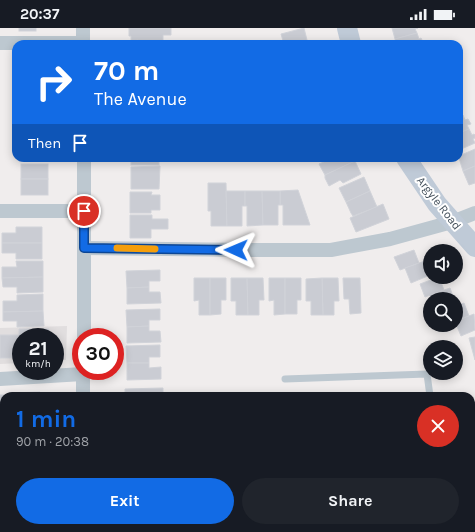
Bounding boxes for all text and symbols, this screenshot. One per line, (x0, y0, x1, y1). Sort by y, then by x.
text: 20:37 (20, 5, 59, 23)
text: 70 m (94, 54, 159, 87)
icon: right (28, 56, 80, 108)
text: The Avenue (94, 88, 187, 110)
icon: arrive (69, 132, 91, 154)
text: Then (28, 134, 61, 152)
street label: Argyle Road (414, 174, 464, 232)
pin (67, 194, 101, 228)
icon: arrive (73, 200, 95, 222)
position arrow (215, 229, 257, 271)
map controls (423, 244, 463, 380)
button: sound (423, 244, 463, 284)
button: search (423, 292, 463, 332)
speed limit sign: 30 (72, 328, 124, 380)
text: 21 (28, 337, 48, 360)
button: layers (423, 340, 463, 380)
text: km/h (25, 358, 51, 370)
text: 1 min (16, 405, 76, 433)
button: close (417, 405, 459, 447)
text: 90 m · 20:38 (16, 434, 89, 449)
button: Exit (16, 478, 234, 524)
button: Share (242, 478, 459, 524)

